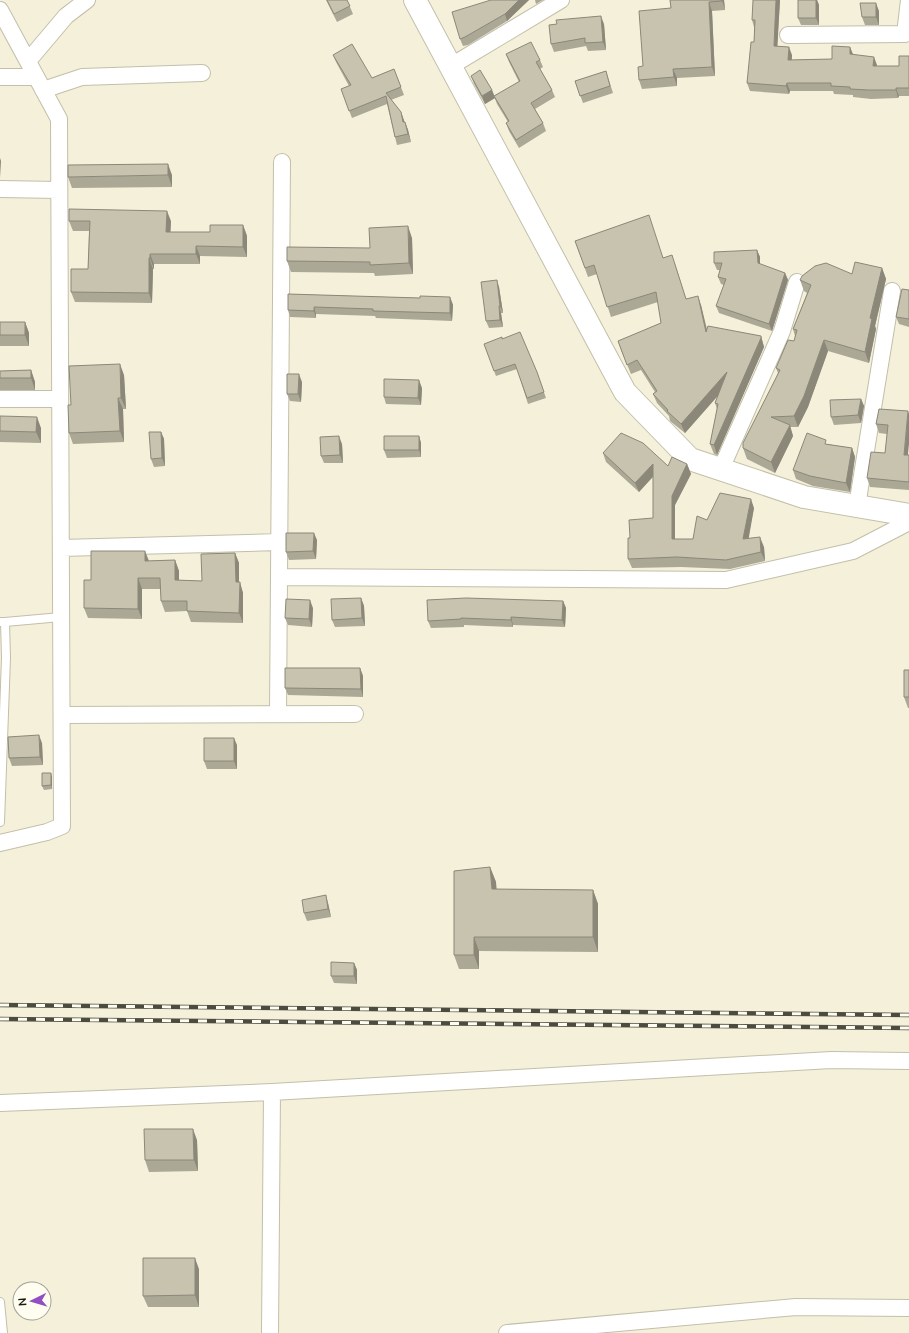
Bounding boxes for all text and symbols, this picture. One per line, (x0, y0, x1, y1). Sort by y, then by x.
north arrow (12, 1281, 52, 1321)
text: N (15, 1297, 29, 1307)

